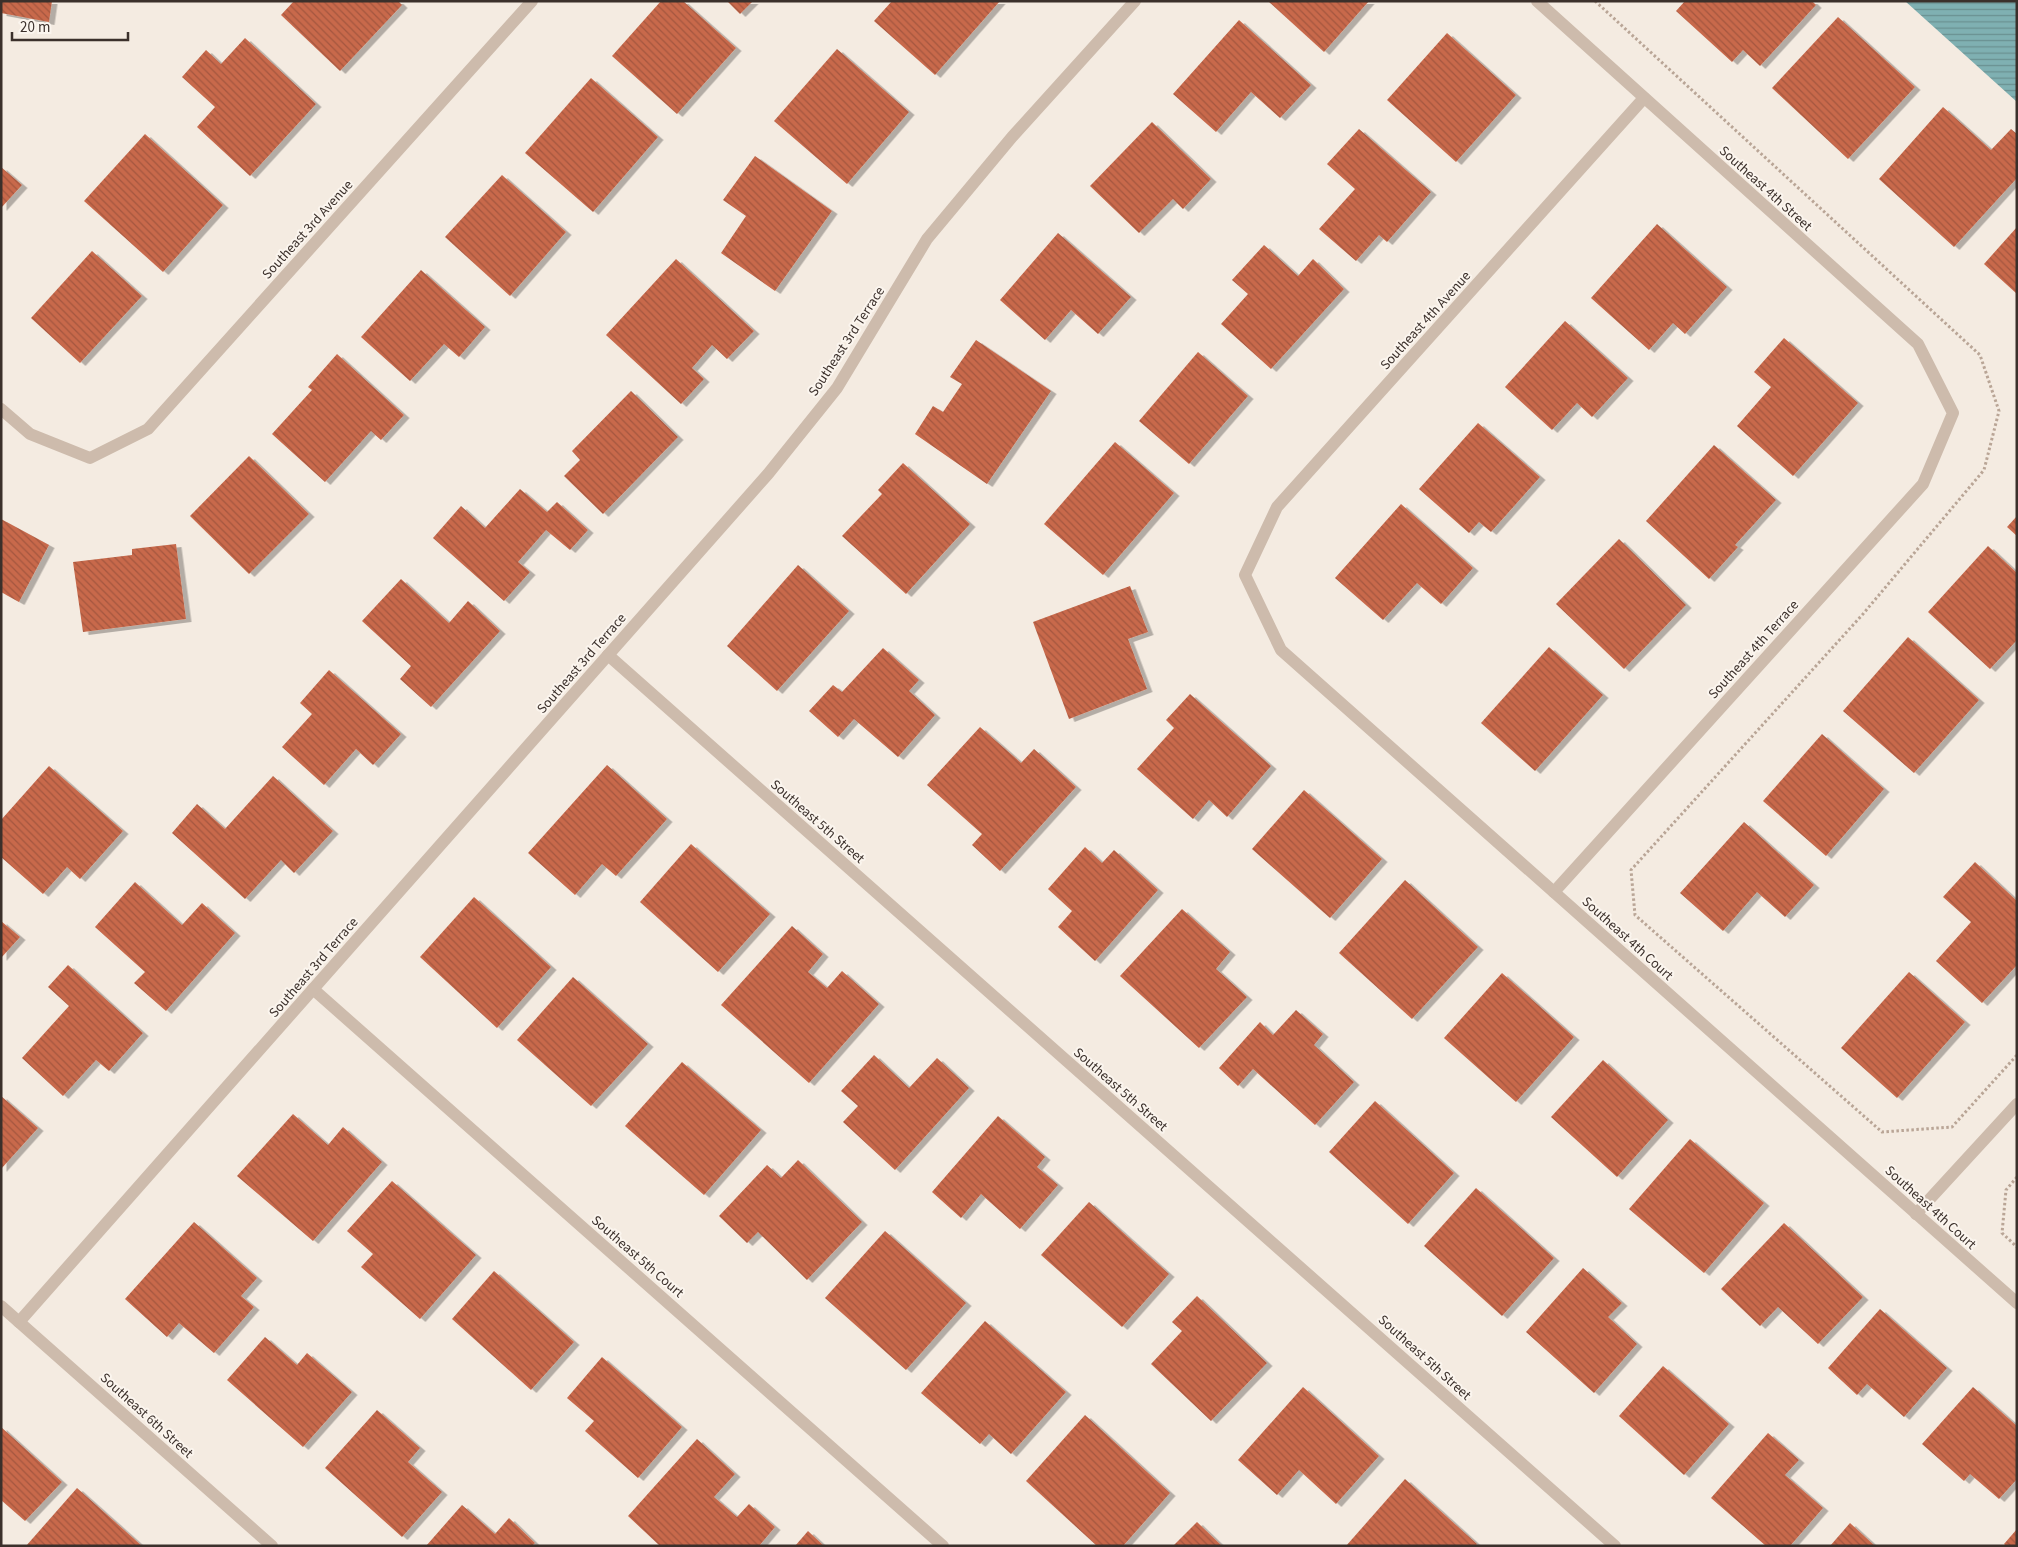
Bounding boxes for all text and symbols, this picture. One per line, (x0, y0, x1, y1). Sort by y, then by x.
scale bar (12, 10, 129, 42)
text: 20 m (20, 17, 50, 38)
street label: Southeast 4th Street (1714, 141, 1816, 236)
street label: Southeast 3rd Avenue (258, 176, 358, 284)
street label: Southeast 4th Avenue (1376, 267, 1476, 375)
street label: Southeast 3rd Terrace (804, 283, 890, 400)
street label: Southeast 4th Terrace (1704, 596, 1804, 704)
street label: Southeast 3rd Terrace (532, 609, 631, 718)
street label: Southeast 5th Street (766, 775, 869, 869)
street label: Southeast 4th Court (1577, 892, 1678, 985)
street label: Southeast 3rd Terrace (264, 913, 363, 1022)
street label: Southeast 5th Street (1069, 1043, 1172, 1137)
street label: Southeast 4th Court (1880, 1161, 1981, 1254)
street label: Southeast 5th Court (587, 1211, 688, 1303)
street label: Southeast 5th Street (1373, 1310, 1475, 1405)
street label: Southeast 6th Street (95, 1368, 197, 1463)

